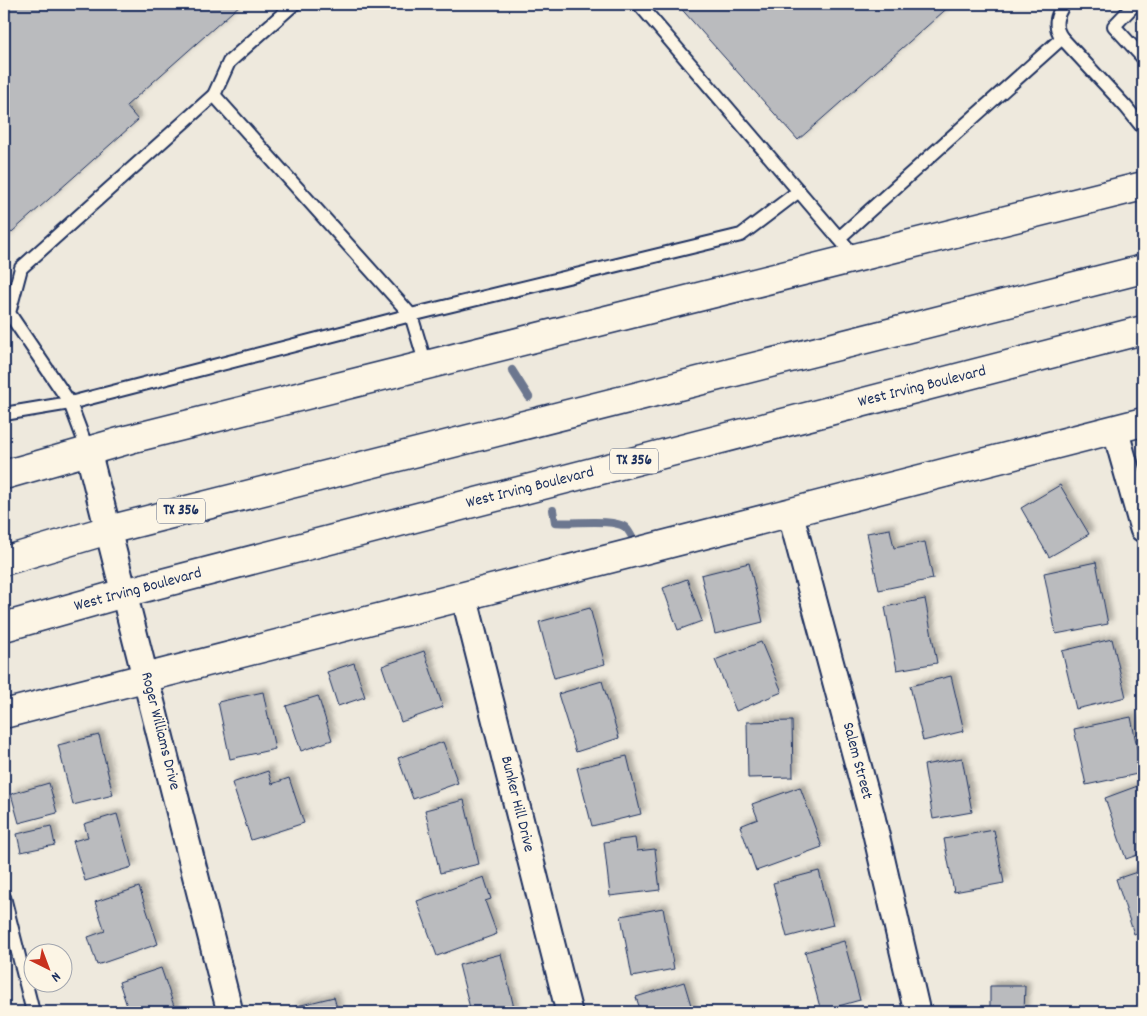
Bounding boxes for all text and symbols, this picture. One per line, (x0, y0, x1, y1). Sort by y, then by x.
street label: West Irving Boulevard (856, 360, 988, 414)
road number: TX 356 (610, 448, 658, 474)
street label: West Irving Boulevard (464, 461, 596, 515)
road number: TX 356 (157, 498, 205, 524)
street label: West Irving Boulevard (72, 562, 204, 618)
street label: Roger Williams Drive (134, 670, 186, 792)
street label: Salem Street (836, 720, 878, 802)
street label: Bunker Hill Drive (494, 754, 540, 854)
north arrow (22, 944, 72, 994)
text: N (46, 966, 65, 986)

